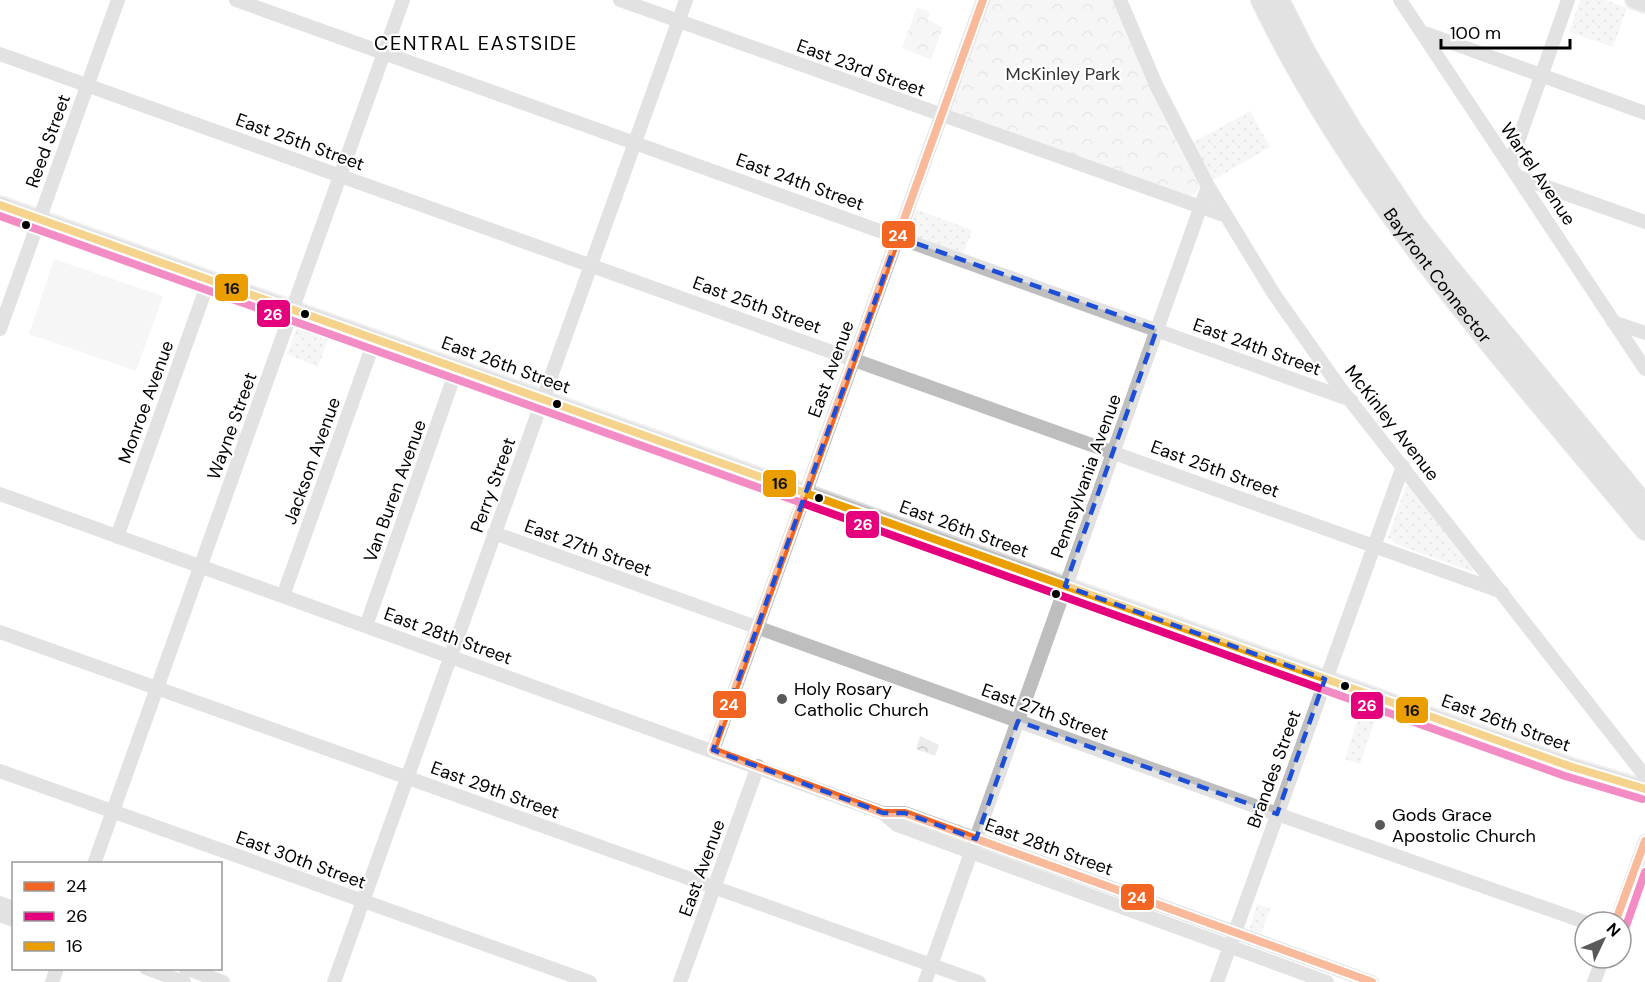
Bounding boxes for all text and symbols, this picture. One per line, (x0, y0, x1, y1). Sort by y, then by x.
scale bar (1441, 12, 1570, 50)
text: 100 m (1450, 21, 1501, 45)
district label: CENTRAL EASTSIDE (374, 30, 578, 56)
street label: East 23rd Street (794, 34, 928, 102)
park label: McKinley Park (1006, 62, 1120, 86)
street label: Reed Street (20, 91, 76, 191)
street label: East 25th Street (232, 108, 368, 176)
street label: Warfel Avenue (1495, 118, 1581, 230)
street label: East 24th Street (733, 148, 867, 216)
street label: Bayfront Connector (1378, 203, 1497, 349)
unlabelled marker (20, 219, 32, 231)
line badge: 24 (881, 220, 916, 249)
text: 24 (888, 225, 908, 246)
street label: East 25th Street (689, 271, 825, 339)
line badge: 16 (214, 273, 249, 302)
text: 16 (224, 278, 240, 299)
line badge: 26 (256, 299, 291, 328)
text: 26 (263, 304, 283, 325)
unlabelled marker (299, 308, 311, 320)
street label: East 24th Street (1190, 313, 1324, 381)
street label: East Avenue (802, 317, 860, 421)
street label: East 26th Street (438, 331, 574, 399)
street label: Monroe Avenue (113, 337, 179, 467)
street label: McKinley Avenue (1339, 360, 1445, 486)
street label: Wayne Street (201, 369, 263, 483)
street label: Pennsylvania Avenue (1045, 391, 1127, 561)
street label: Jackson Avenue (278, 394, 346, 528)
unlabelled marker (551, 398, 563, 410)
street label: Van Buren Avenue (358, 416, 432, 566)
street label: Perry Street (465, 434, 521, 536)
street label: East 25th Street (1147, 435, 1283, 503)
line badge: 16 (762, 469, 797, 498)
text: 16 (772, 473, 788, 494)
unlabelled marker (813, 492, 825, 504)
street label: East 26th Street (896, 495, 1032, 563)
line badge: 26 (845, 510, 880, 539)
street label: East 27th Street (521, 514, 655, 582)
text: 26 (853, 514, 873, 535)
unlabelled marker (1050, 588, 1062, 600)
street label: East 28th Street (381, 602, 515, 670)
place label: Holy Rosary Catholic Church (794, 677, 928, 722)
street label: East 27th Street (978, 678, 1112, 746)
unlabelled marker (1339, 680, 1351, 692)
street label: East 26th Street (1438, 689, 1574, 757)
line badge: 24 (712, 690, 747, 719)
line badge: 26 (1350, 691, 1384, 720)
marker: Holy Rosary Catholic Church (775, 692, 789, 706)
text: 24 (719, 694, 739, 715)
text: 26 (1357, 695, 1377, 716)
line badge: 16 (1395, 696, 1429, 724)
text: 16 (1404, 700, 1420, 721)
street label: Brandes Street (1242, 707, 1306, 831)
street label: East 29th Street (427, 756, 563, 824)
place label: Gods Grace Apostolic Church (1392, 803, 1536, 848)
street label: East 28th Street (982, 813, 1116, 881)
street label: East Avenue (673, 816, 731, 920)
marker: Gods Grace Apostolic Church (1373, 818, 1387, 832)
street label: East 30th Street (233, 825, 369, 895)
legend (12, 862, 222, 970)
text: 24 (66, 874, 87, 898)
line badge: 24 (1120, 883, 1155, 911)
text: 24 (1127, 887, 1147, 908)
text: 26 (66, 904, 88, 928)
north arrow (1573, 910, 1633, 970)
text: N (1602, 918, 1625, 941)
text: 16 (66, 934, 83, 958)

